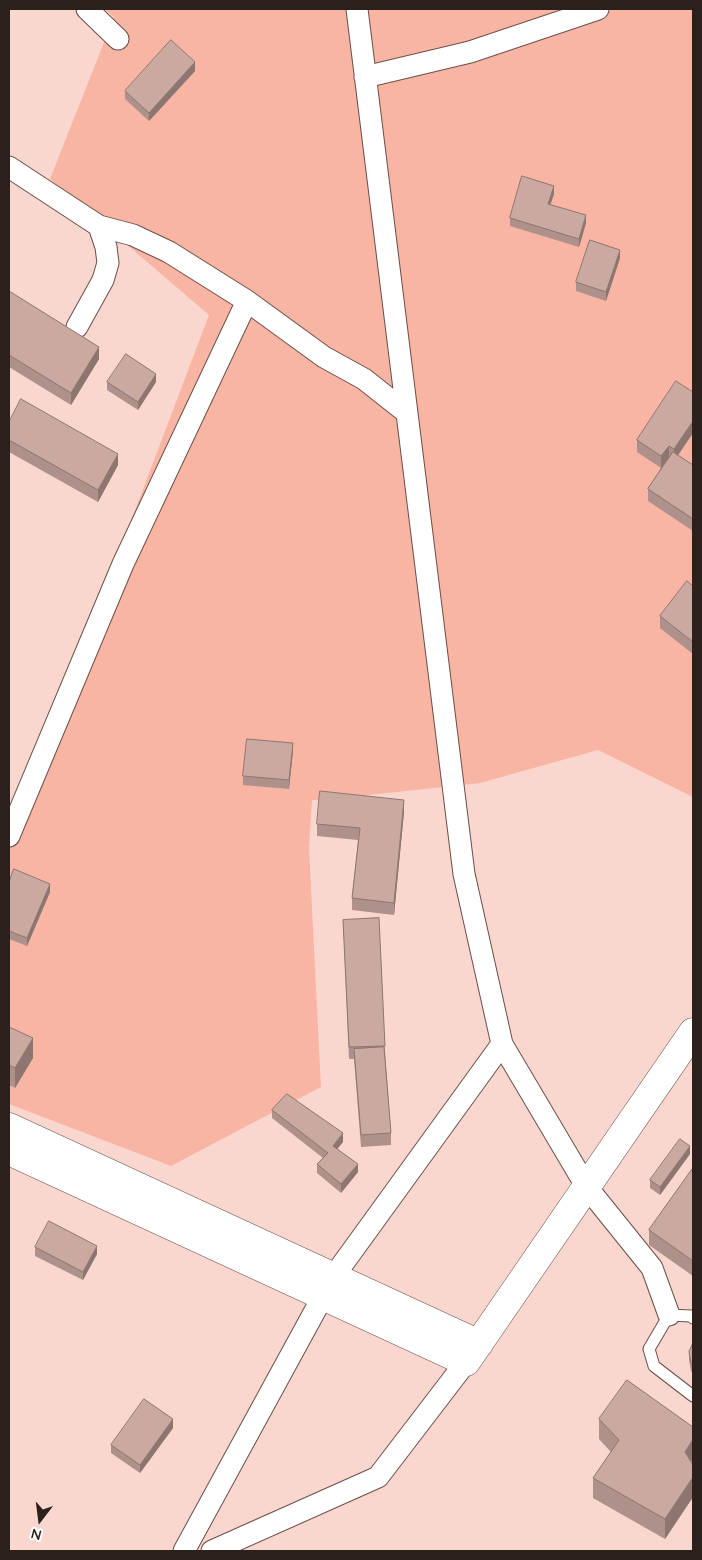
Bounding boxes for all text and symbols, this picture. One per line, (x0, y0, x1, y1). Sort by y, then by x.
north arrow (15, 1495, 65, 1545)
text: N (29, 1524, 43, 1545)

